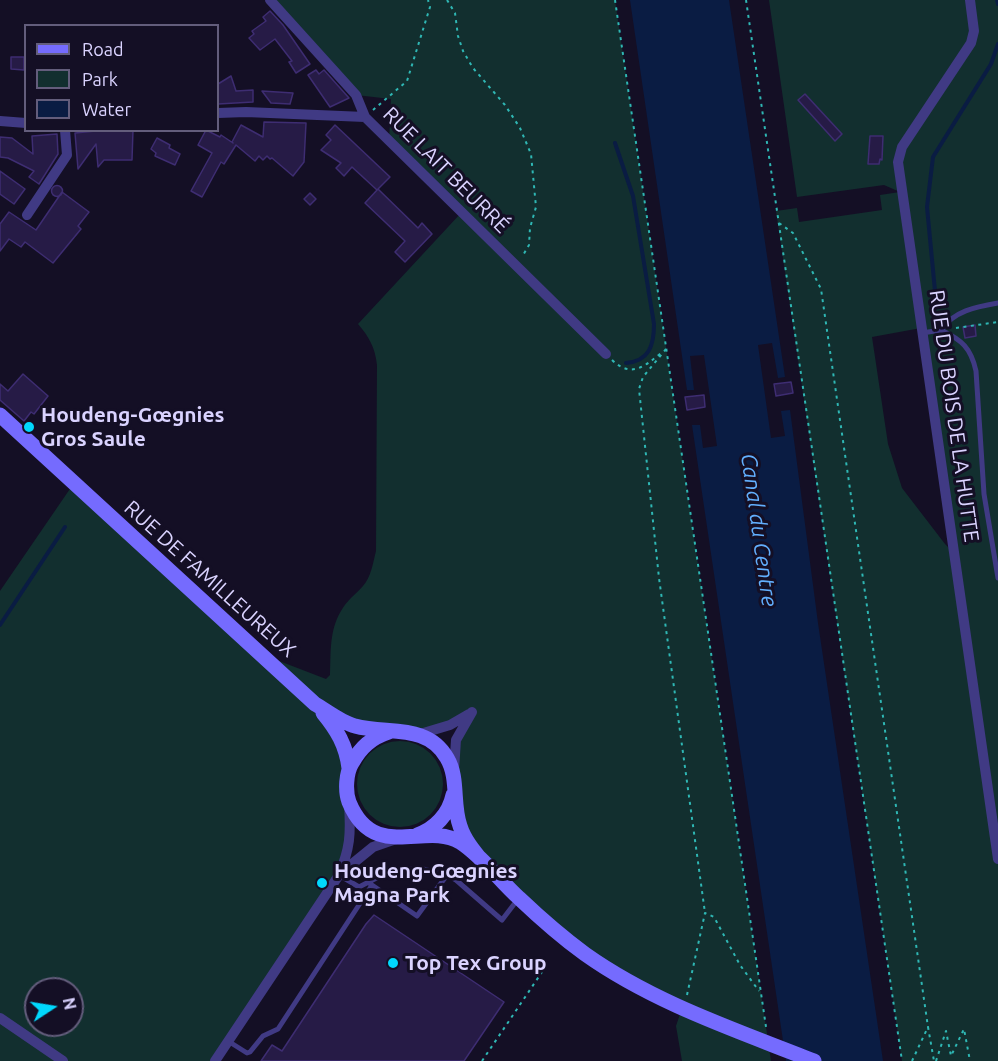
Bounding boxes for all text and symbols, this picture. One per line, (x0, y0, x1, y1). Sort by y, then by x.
legend (24, 24, 219, 132)
text: Road (82, 39, 124, 59)
text: Park (82, 69, 118, 89)
text: Water (82, 99, 131, 119)
street label: RUE LAIT BEURRÉ (378, 102, 514, 238)
street label: RUE DU BOIS DE LA HUTTE (924, 288, 984, 544)
place label: Houdeng-Gœgnies Gros Saule (41, 402, 224, 452)
marker: Houdeng-Gœgnies Gros Saule (22, 420, 36, 434)
water label: Canal du Centre (735, 452, 783, 608)
street label: RUE DE FAMILLEUREUX (119, 495, 301, 663)
place label: Houdeng-Gœgnies Magna Park (334, 858, 517, 908)
marker: Houdeng-Gœgnies Magna Park (315, 876, 329, 890)
place label: Top Tex Group (405, 950, 546, 976)
marker: Top Tex Group (386, 956, 400, 970)
north arrow (24, 977, 84, 1037)
text: N (60, 996, 80, 1011)

